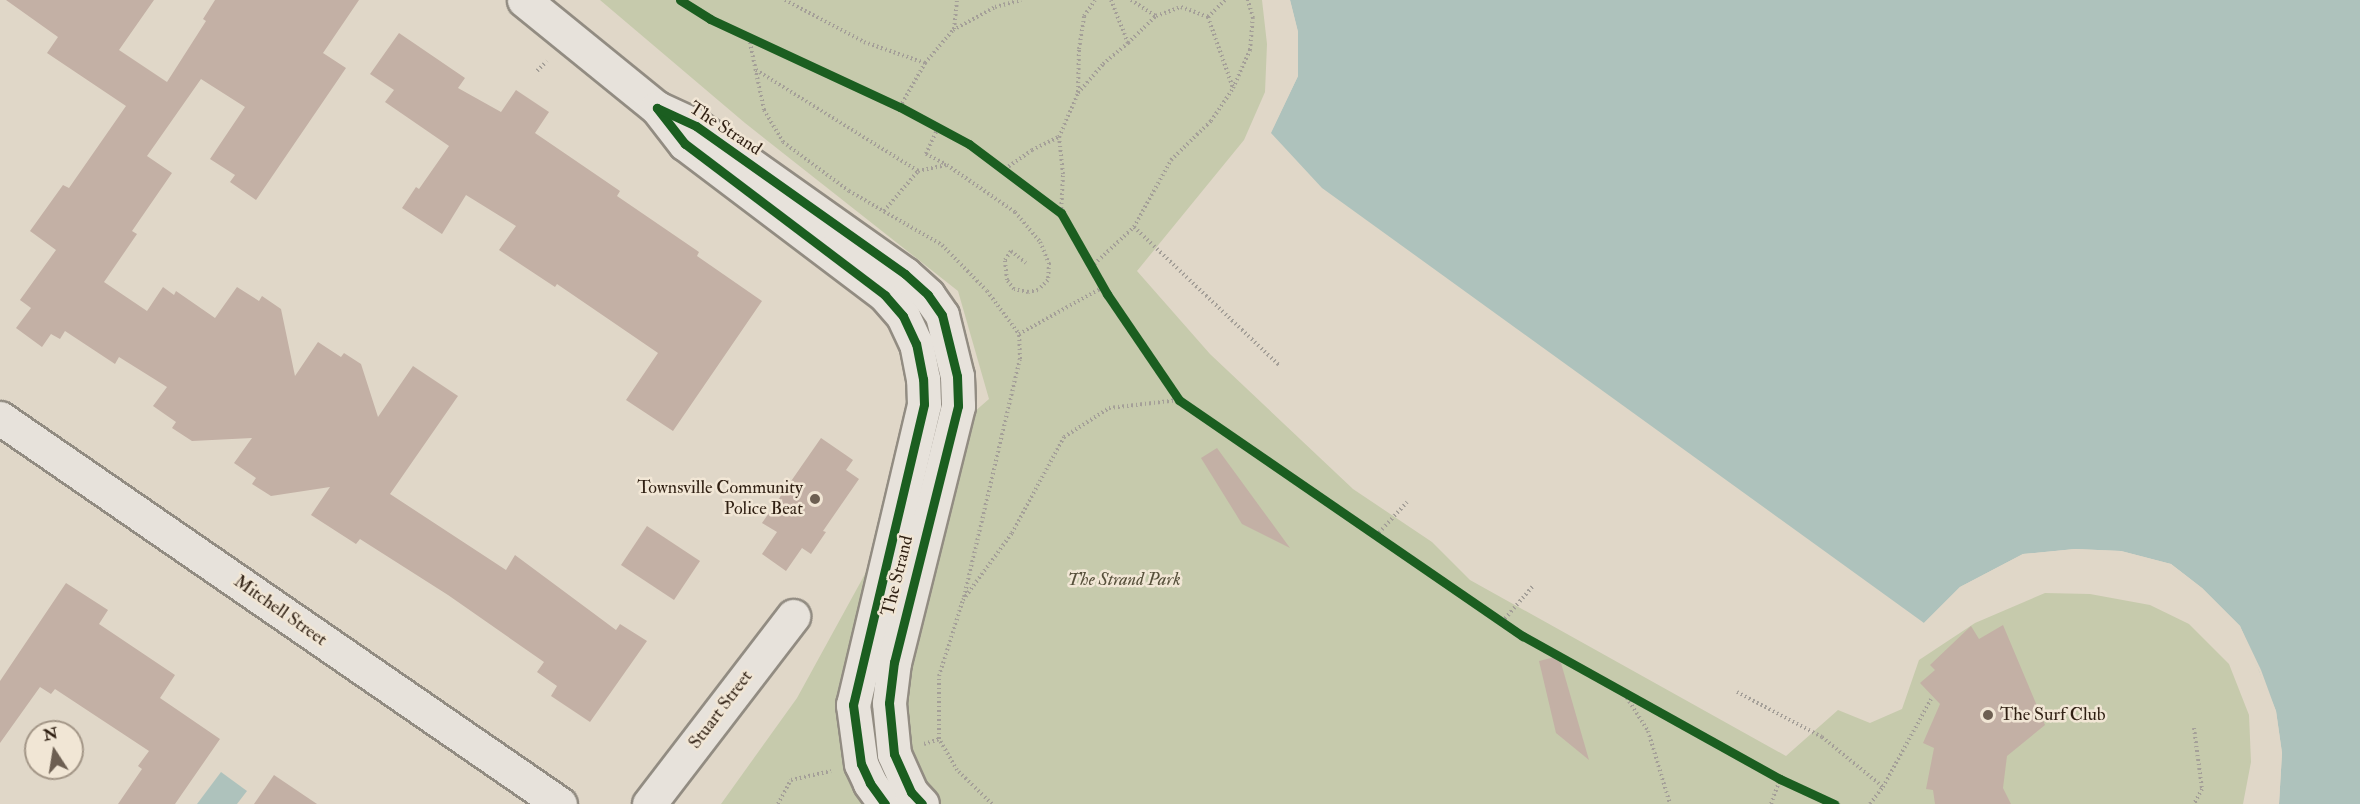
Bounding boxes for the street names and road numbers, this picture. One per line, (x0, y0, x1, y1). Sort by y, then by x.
street label: The Strand (685, 98, 765, 160)
street label: The Strand (878, 534, 918, 618)
street label: Mitchell Street (229, 571, 331, 651)
street label: Stuart Street (685, 667, 757, 753)

